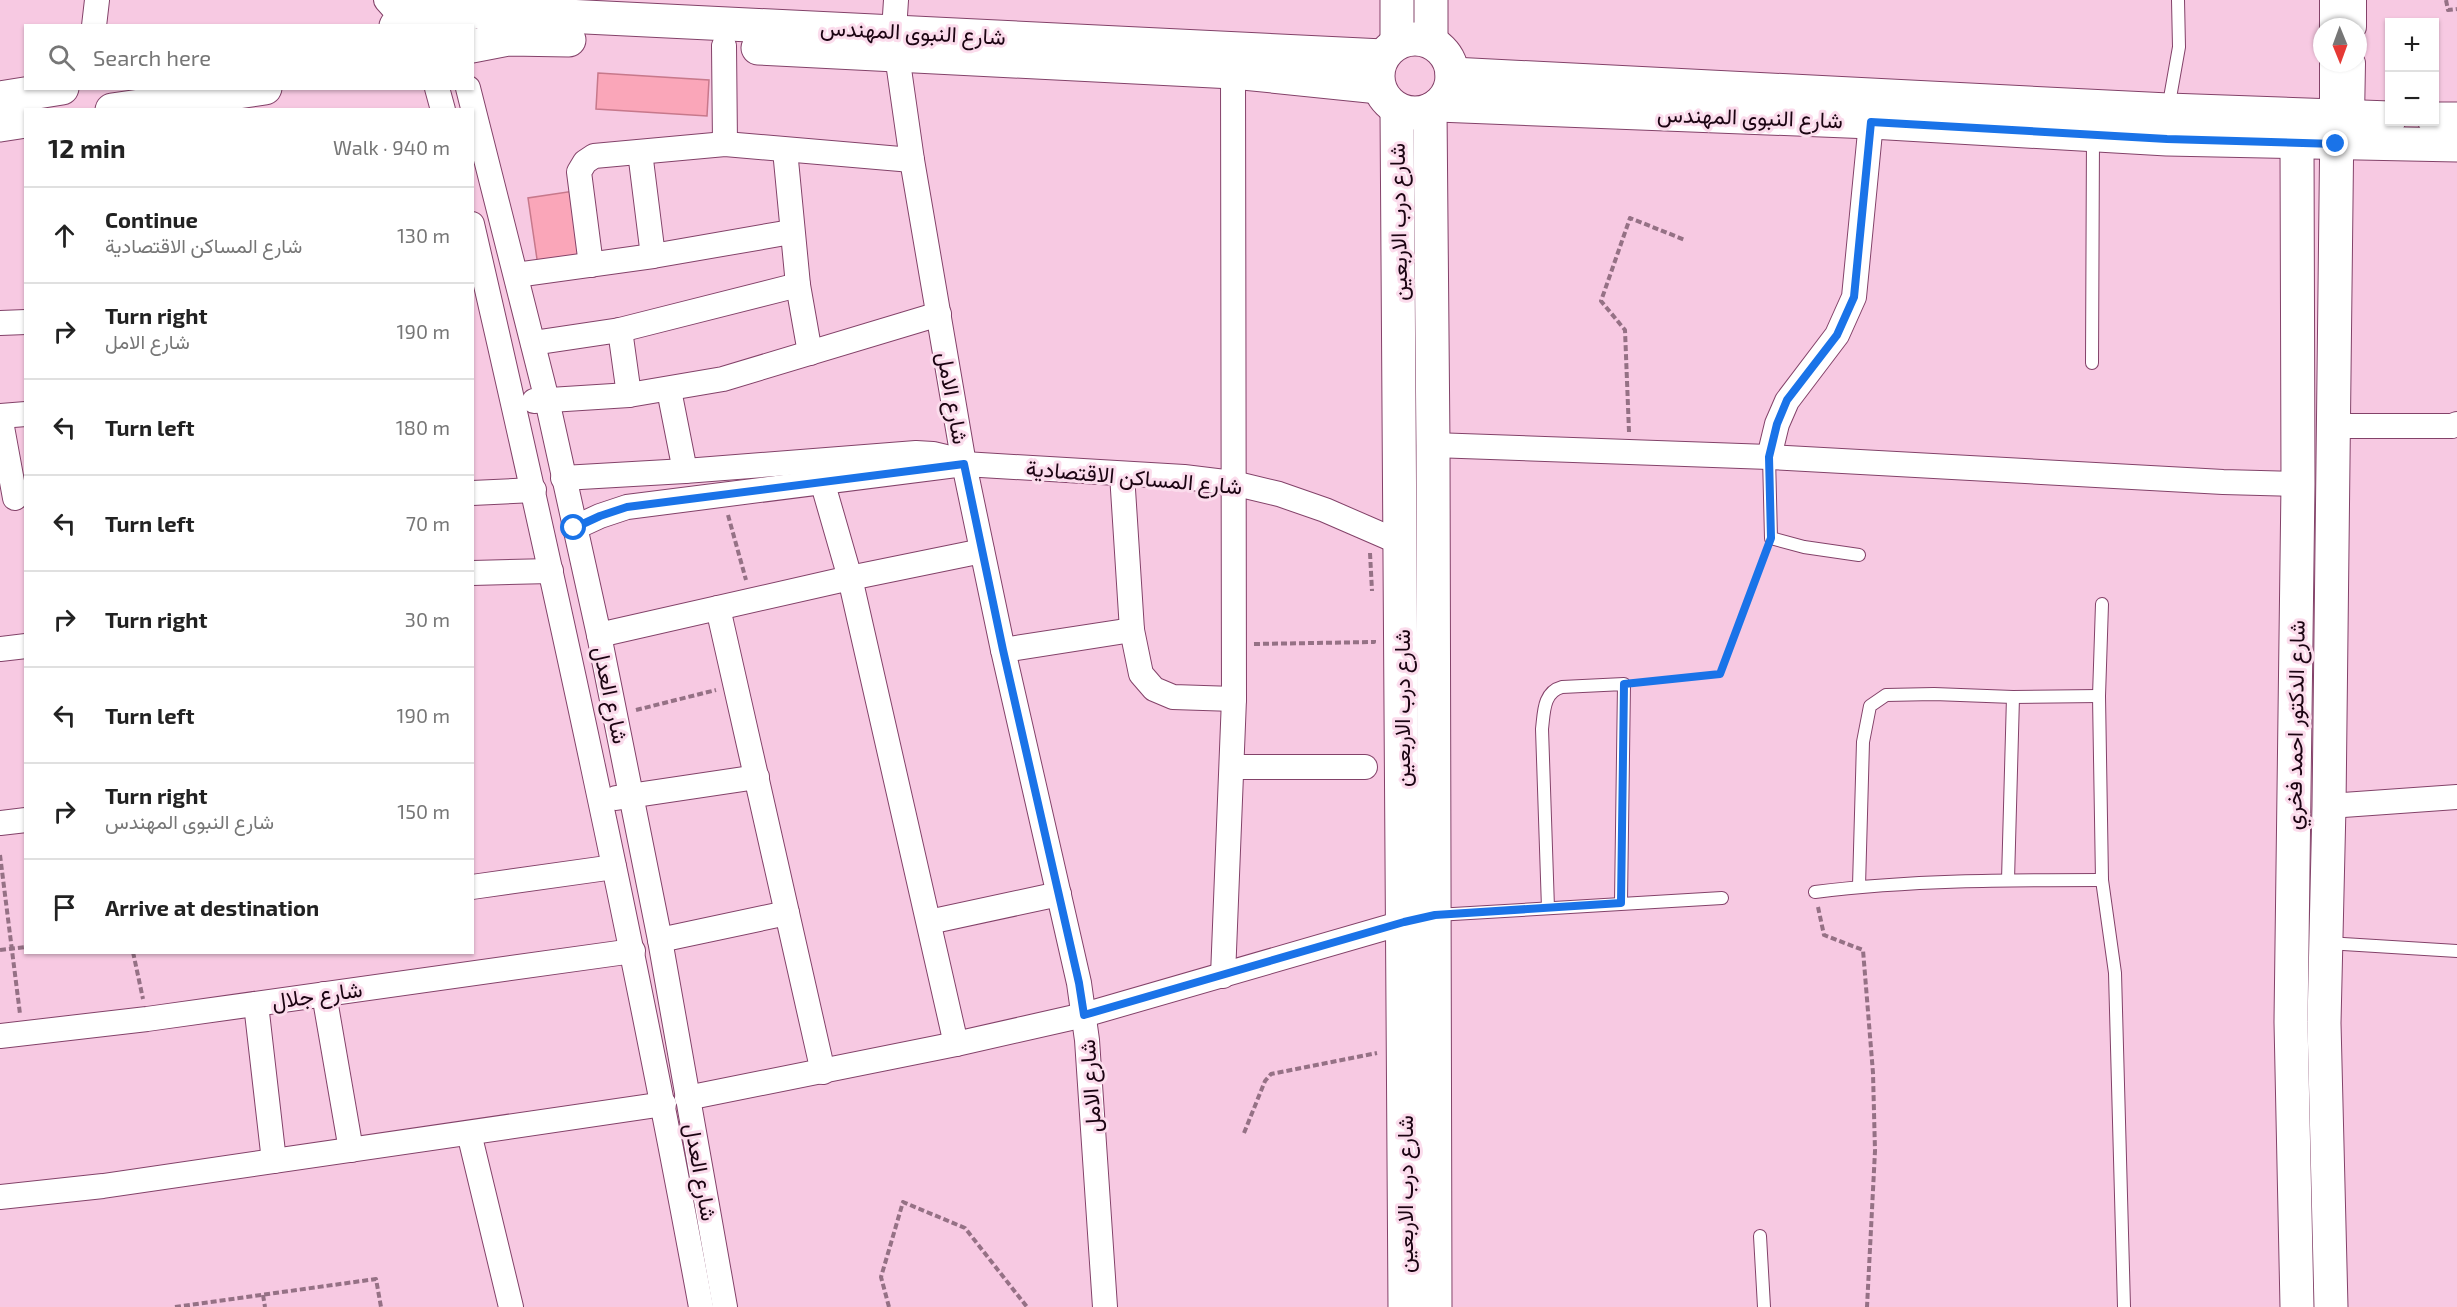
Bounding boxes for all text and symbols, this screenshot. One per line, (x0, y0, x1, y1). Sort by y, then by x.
street label: شارع النبوى المهندس (819, 13, 1007, 52)
north arrow (2313, 18, 2367, 72)
map controls (2385, 18, 2439, 126)
button: + (2385, 18, 2439, 72)
search box (24, 24, 474, 90)
icon: search (45, 41, 78, 74)
text: Search here (93, 44, 211, 70)
button: − (2385, 72, 2439, 126)
street label: شارع النبوى المهندس (1657, 100, 1843, 135)
route end (2322, 130, 2348, 156)
text: 12 min (48, 132, 126, 163)
text: Walk · 940 m (333, 135, 450, 159)
street label: شارع درب الاربعين (1383, 143, 1414, 301)
text: Continue (105, 206, 198, 232)
icon: ahead (48, 219, 81, 252)
text: 130 m (397, 223, 450, 247)
text: شارع المساكن الاقتصادية (105, 233, 302, 257)
text: Turn right (105, 302, 207, 328)
icon: right (48, 315, 81, 348)
text: 190 m (397, 319, 450, 343)
text: شارع الامل (105, 329, 190, 353)
street label: شارع الامل (930, 350, 975, 447)
icon: left (48, 411, 81, 444)
text: Turn left (105, 414, 194, 440)
text: 180 m (396, 415, 450, 439)
street label: شارع المساكن الاقتصادية (1025, 454, 1243, 501)
icon: left (48, 507, 81, 540)
text: Turn left (105, 510, 194, 536)
text: 70 m (406, 511, 450, 535)
route start (560, 514, 586, 540)
icon: right (48, 603, 81, 636)
text: Turn right (105, 606, 207, 632)
text: 30 m (405, 607, 450, 631)
street label: شارع الدكتور احمد فخري (2279, 620, 2316, 830)
street label: شارع درب الاربعين (1388, 629, 1417, 787)
street label: شارع العدل (586, 644, 635, 747)
icon: left (48, 699, 81, 732)
text: Turn left (105, 702, 194, 728)
text: 190 m (397, 703, 450, 727)
text: Turn right (105, 782, 207, 808)
icon: right (48, 795, 81, 828)
text: 150 m (397, 799, 450, 823)
text: شارع النبوى المهندس (105, 809, 274, 833)
icon: arrive (48, 891, 81, 924)
text: Arrive at destination (105, 894, 319, 920)
street label: شارع جلال (270, 975, 364, 1016)
street label: شارع الامل (1073, 1038, 1108, 1133)
street label: شارع درب الاربعين (1391, 1115, 1420, 1273)
street label: شارع العدل (678, 1121, 723, 1223)

